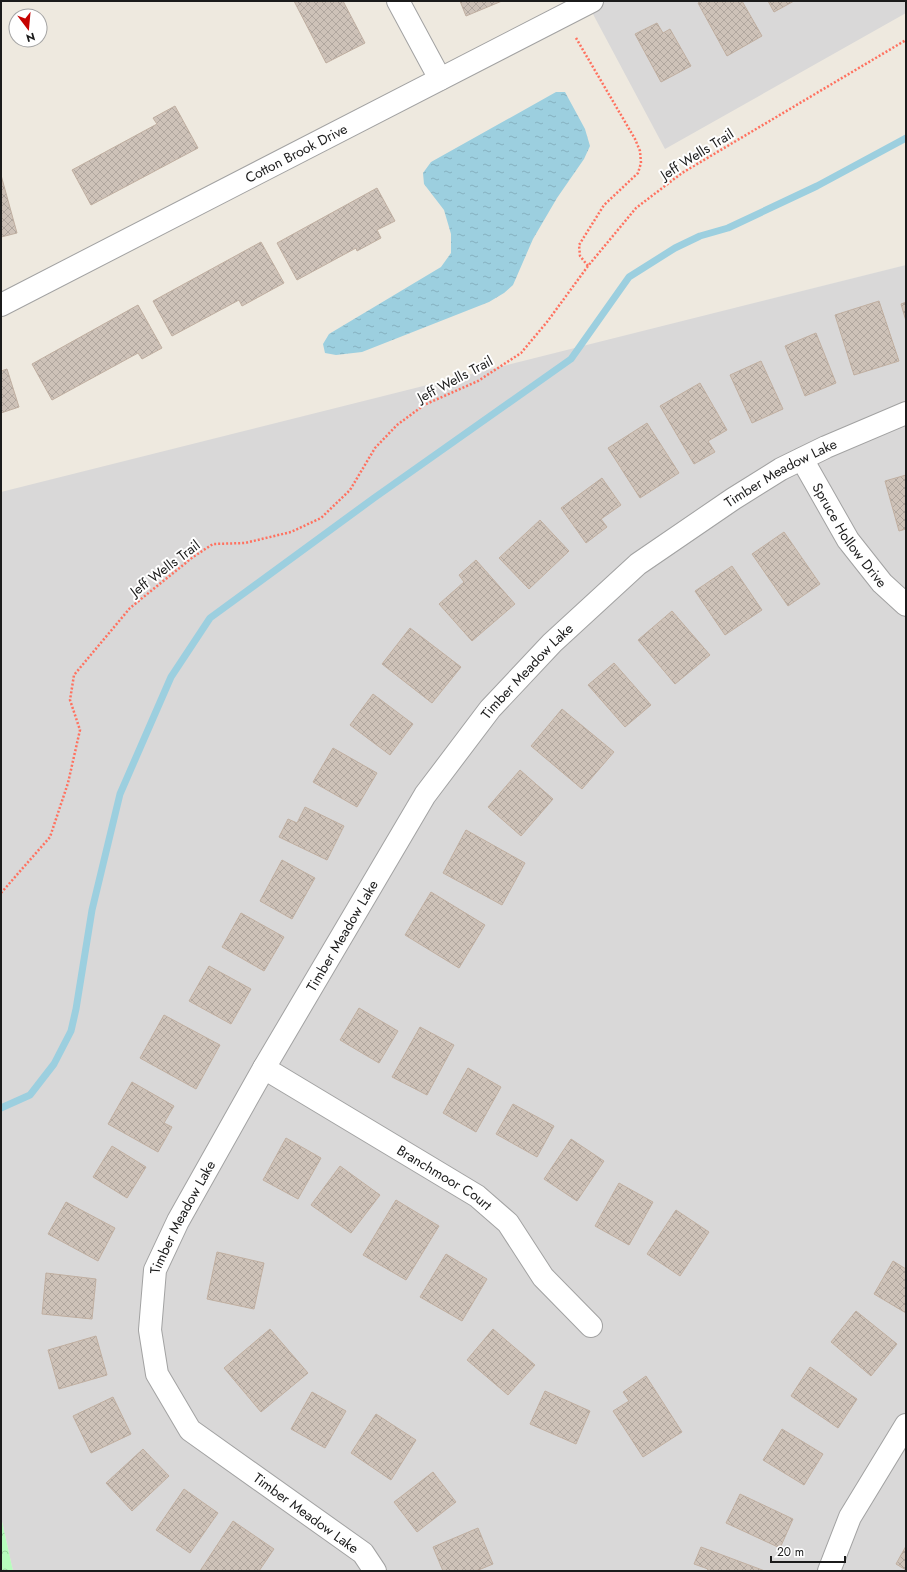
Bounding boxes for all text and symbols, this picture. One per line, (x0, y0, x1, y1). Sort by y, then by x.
north arrow (8, 8, 48, 48)
text: N (24, 29, 37, 47)
street label: Cotton Brook Drive (242, 119, 351, 188)
street label: Jeff Wells Trail (655, 124, 737, 185)
street label: Jeff Wells Trail (412, 351, 496, 408)
street label: Timber Meadow Lake (720, 434, 840, 512)
street label: Spruce Hollow Drive (808, 479, 892, 592)
street label: Jeff Wells Trail (124, 535, 204, 602)
street label: Timber Meadow Lake (476, 618, 577, 723)
street label: Timber Meadow Lake (301, 876, 383, 995)
street label: Branchmoor Court (393, 1140, 497, 1215)
street label: Timber Meadow Lake (145, 1157, 220, 1274)
street label: Timber Meadow Lake (249, 1468, 363, 1558)
scale bar (771, 1538, 845, 1564)
text: 20 m (777, 1543, 804, 1561)

